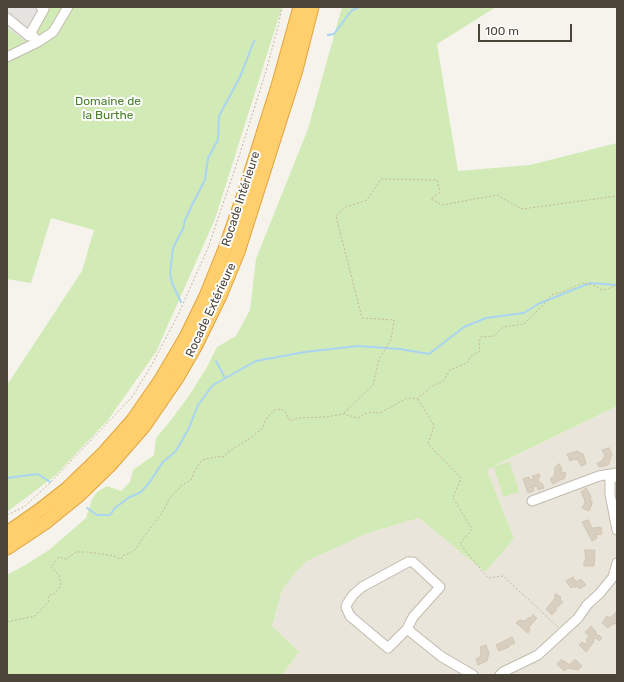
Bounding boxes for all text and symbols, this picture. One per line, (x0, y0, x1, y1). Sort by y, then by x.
scale bar (480, 16, 574, 42)
text: 100 m (485, 24, 519, 38)
park label: Domaine de la Burthe (75, 95, 141, 123)
street label: Rocade Intérieure (219, 150, 263, 248)
street label: Rocade Extérieure (183, 261, 239, 359)

